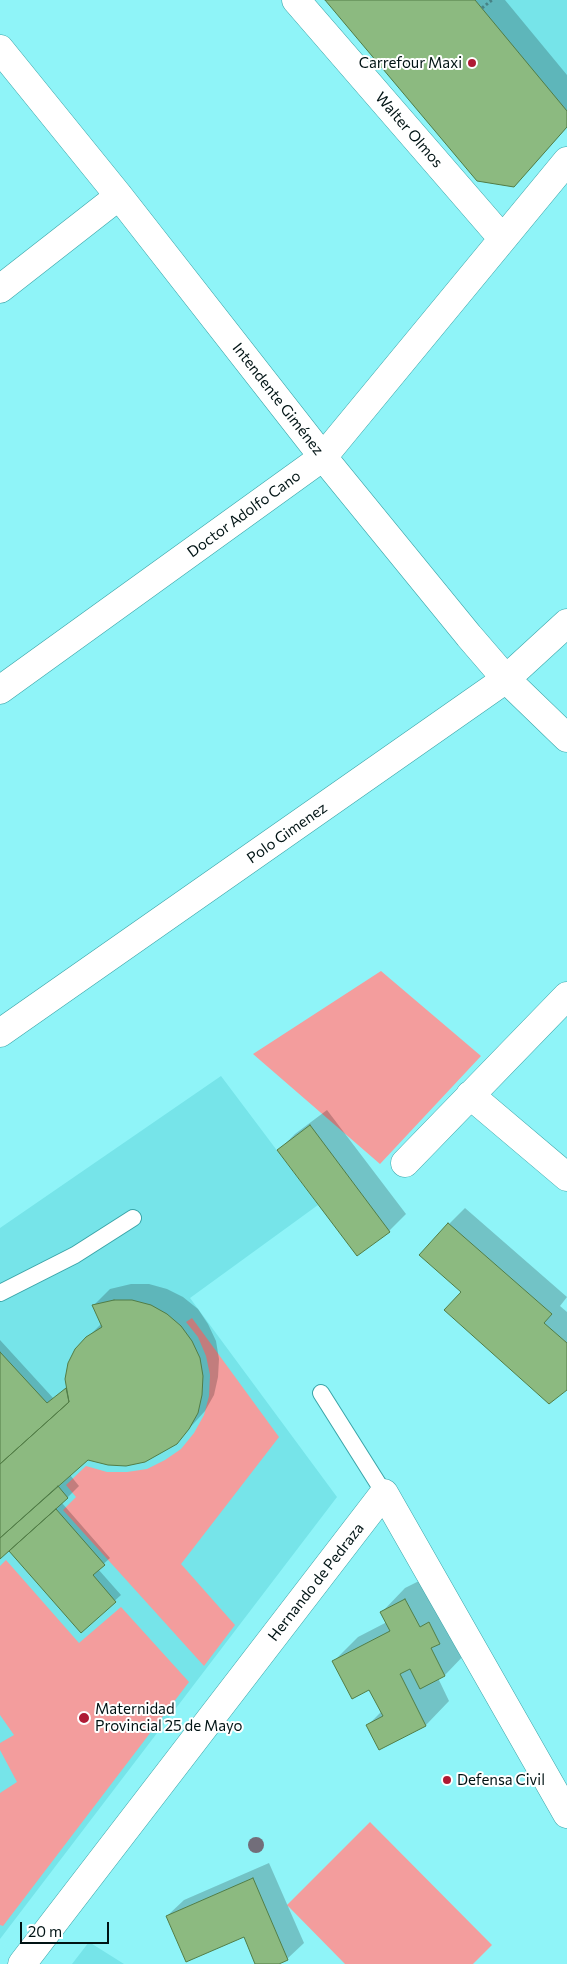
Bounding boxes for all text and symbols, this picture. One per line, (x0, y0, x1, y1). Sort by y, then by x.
place label: Carrefour Maxi (359, 54, 462, 72)
marker: Carrefour Maxi (466, 57, 478, 69)
street label: Walter Olmos (371, 89, 447, 171)
street label: Intendente Giménez (229, 339, 327, 459)
street label: Doctor Adolfo Cano (184, 467, 304, 561)
street label: Polo Gimenez (244, 799, 330, 867)
street label: Hernando de Pedraza (264, 1519, 368, 1645)
place label: Maternidad Provincial 25 de Mayo (95, 1700, 242, 1735)
marker: Maternidad Provincial 25 de Mayo (77, 1711, 91, 1725)
place label: Defensa Civil (457, 1771, 545, 1789)
marker: Defensa Civil (441, 1774, 453, 1786)
scale bar (22, 1912, 111, 1944)
text: 20 m (28, 1922, 62, 1940)

